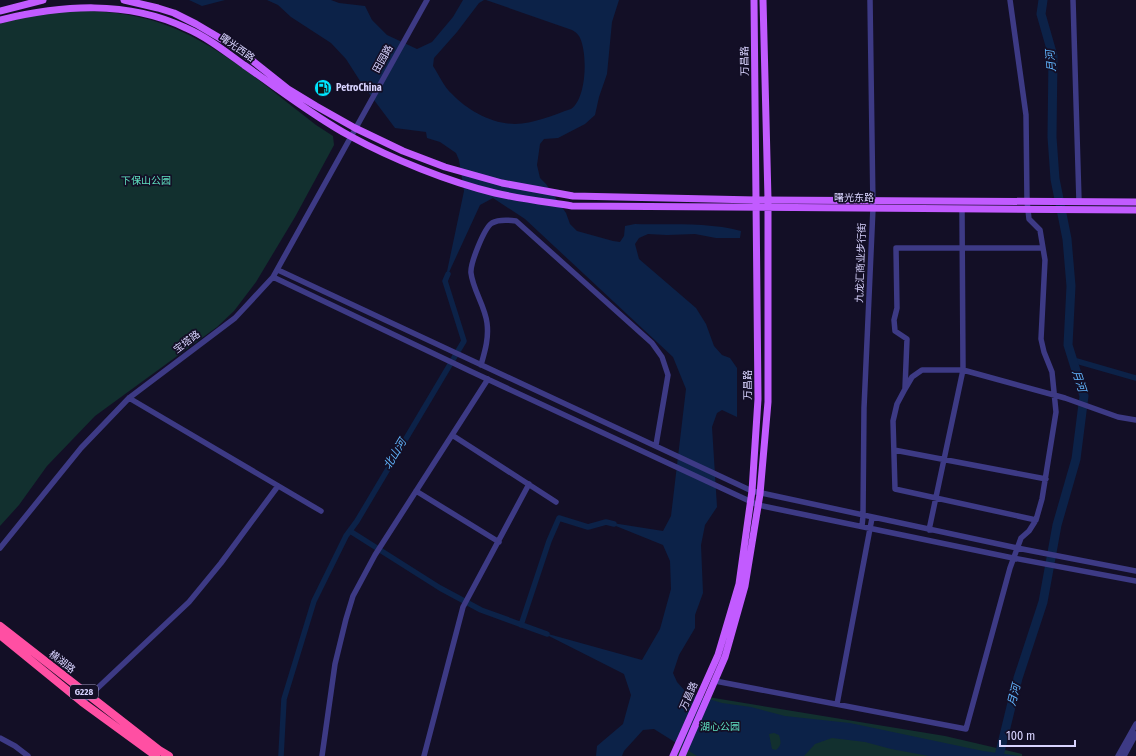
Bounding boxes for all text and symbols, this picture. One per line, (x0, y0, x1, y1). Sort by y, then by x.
street label: 曙光西路 (217, 32, 257, 64)
street label: 田园路 (370, 43, 396, 75)
street label: 万昌路 (739, 46, 751, 76)
water label: 月河 (1043, 47, 1058, 73)
fuel station icon: PetroChina (313, 78, 333, 98)
place label: PetroChina (336, 82, 382, 94)
park label: 下保山公园 (121, 175, 171, 187)
street label: 曙光东路 (834, 192, 874, 204)
street label: 九龙汇商业步行街 (854, 223, 868, 303)
street label: 宝塔路 (171, 328, 203, 356)
water label: 月河 (1069, 369, 1089, 395)
street label: 万昌路 (742, 370, 754, 400)
water label: 北山河 (381, 435, 410, 471)
street label: 横湖路 (46, 648, 78, 676)
street label: 万昌路 (677, 680, 701, 712)
water label: 月河 (1005, 681, 1023, 707)
road number: G228 (70, 685, 98, 699)
park label: 湖心公园 (700, 721, 740, 733)
scale bar (1000, 722, 1075, 748)
text: 100 m (1006, 729, 1035, 743)

